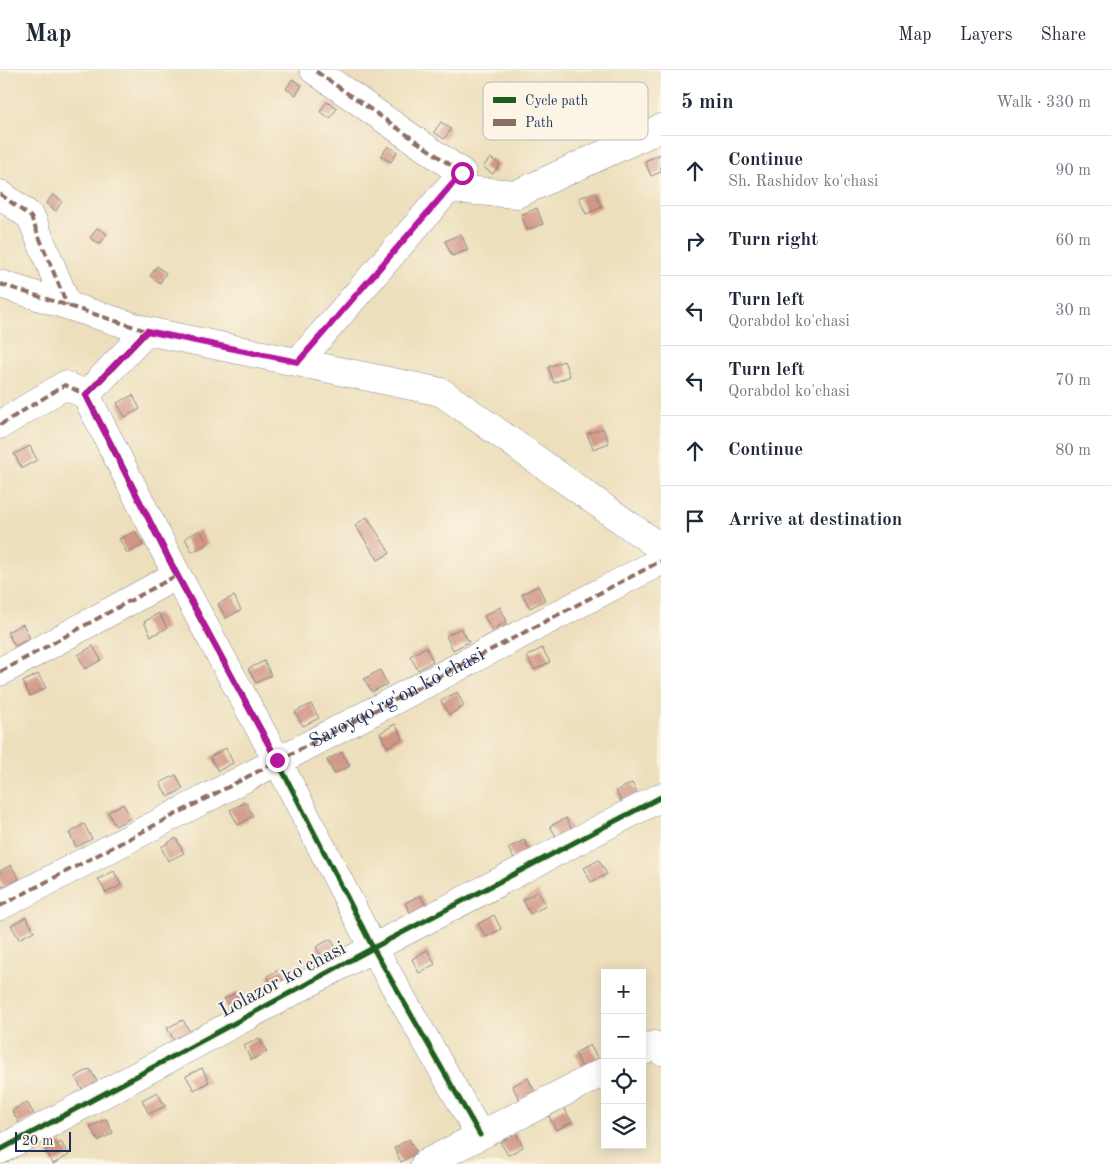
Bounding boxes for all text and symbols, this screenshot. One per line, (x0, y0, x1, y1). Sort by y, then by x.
text: Map (25, 23, 72, 47)
text: Map (898, 26, 932, 44)
text: Layers (960, 26, 1012, 44)
text: Share (1040, 26, 1086, 44)
legend (483, 82, 648, 140)
text: 5 min (681, 92, 734, 113)
text: Cycle path (525, 94, 588, 108)
text: Walk · 330 m (996, 95, 1091, 111)
text: Path (525, 116, 554, 130)
text: Continue (728, 151, 803, 170)
icon: ahead (681, 157, 709, 185)
route start (451, 162, 474, 185)
text: 90 m (1055, 163, 1091, 179)
text: Sh. Rashidov ko'chasi (728, 174, 878, 190)
icon: right (681, 227, 709, 255)
text: Turn right (728, 231, 818, 250)
text: 60 m (1055, 233, 1091, 249)
text: Turn left (728, 291, 805, 310)
icon: left (681, 297, 709, 325)
text: 30 m (1055, 303, 1091, 319)
text: Qorabdol ko'chasi (728, 314, 850, 330)
text: Turn left (728, 361, 805, 380)
icon: left (681, 367, 709, 395)
text: 70 m (1055, 373, 1091, 389)
text: Qorabdol ko'chasi (728, 384, 850, 400)
icon: ahead (681, 437, 709, 465)
text: Continue (728, 441, 803, 460)
text: 80 m (1055, 443, 1091, 459)
icon: arrive (681, 507, 709, 535)
text: Arrive at destination (728, 511, 902, 530)
street label: Saroyqo'rg'on ko'chasi (306, 645, 488, 753)
route end (266, 749, 289, 772)
street label: Lolazor ko'chasi (217, 938, 349, 1022)
map controls (601, 969, 646, 1149)
button: + (601, 969, 646, 1014)
button: − (601, 1014, 646, 1059)
button: locate (601, 1059, 646, 1104)
button: layers (601, 1104, 646, 1149)
scale bar (15, 1129, 71, 1152)
text: 20 m (22, 1134, 53, 1148)

